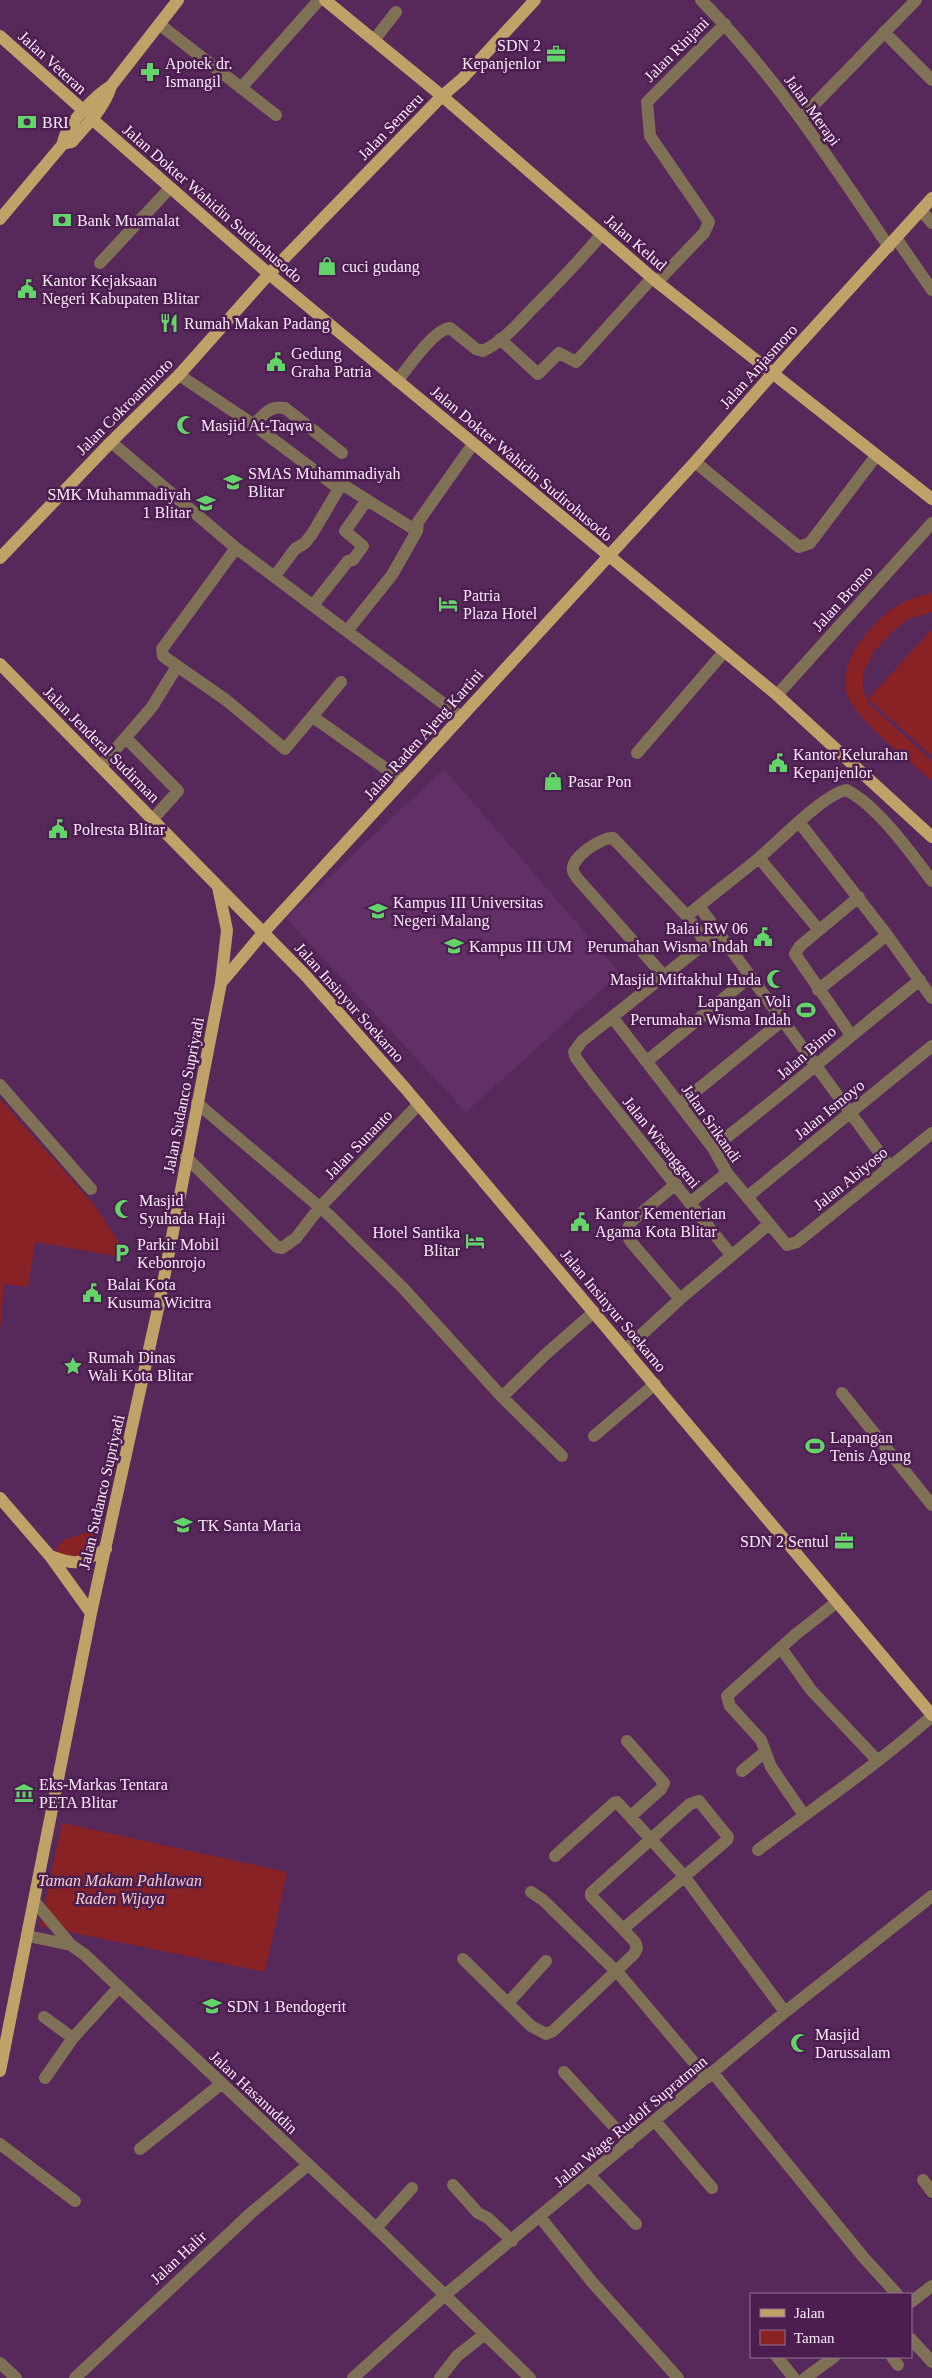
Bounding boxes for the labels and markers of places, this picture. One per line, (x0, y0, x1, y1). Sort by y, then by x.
place label: SDN 2 Kepanjenlor (462, 37, 542, 73)
office icon: SDN 2 Kepanjenlor (545, 43, 567, 65)
place label: Apotek dr. Ismangil (165, 55, 233, 91)
pharmacy icon: Apotek dr. Ismangil (139, 61, 161, 83)
bank icon: BRI (16, 111, 38, 133)
place label: BRI (42, 114, 69, 131)
bank icon: Bank Muamalat (51, 209, 73, 231)
place label: Bank Muamalat (77, 212, 180, 229)
shop icon: cuci gudang (316, 255, 338, 277)
place label: cuci gudang (342, 258, 420, 276)
place label: Kantor Kejaksaan Negeri Kabupaten Blitar (42, 272, 200, 308)
public building icon: Kantor Kejaksaan Negeri Kabupaten Blitar (16, 278, 38, 300)
restaurant icon: Rumah Makan Padang (158, 312, 180, 334)
place label: Rumah Makan Padang (184, 315, 330, 333)
place label: Gedung Graha Patria (291, 345, 371, 380)
public building icon: Gedung Graha Patria (265, 351, 287, 373)
mosque icon: Masjid At-Taqwa (175, 414, 197, 436)
place label: Masjid At-Taqwa (201, 417, 312, 435)
place label: SMAS Muhammadiyah Blitar (248, 465, 400, 500)
school or university icon: SMAS Muhammadiyah Blitar (222, 471, 244, 493)
place label: SMK Muhammadiyah 1 Blitar (47, 486, 192, 521)
school or university icon: SMK Muhammadiyah 1 Blitar (195, 492, 217, 514)
place label: Patria Plaza Hotel (463, 587, 538, 622)
hotel icon: Patria Plaza Hotel (437, 593, 459, 615)
place label: Kantor Kelurahan Kepanjenlor (793, 746, 908, 782)
public building icon: Kantor Kelurahan Kepanjenlor (767, 752, 789, 774)
shop icon: Pasar Pon (542, 770, 564, 792)
place label: Pasar Pon (568, 773, 632, 790)
public building icon: Polresta Blitar (47, 818, 69, 840)
place label: Polresta Blitar (73, 821, 166, 838)
place label: Kampus III Universitas Negeri Malang (393, 894, 543, 930)
school or university icon: Kampus III Universitas Negeri Malang (367, 900, 389, 922)
place label: Balai RW 06 Perumahan Wisma Indah (587, 920, 748, 955)
public building icon: Balai RW 06 Perumahan Wisma Indah (752, 926, 774, 948)
school or university icon: Kampus III UM (443, 935, 465, 957)
place label: Kampus III UM (469, 938, 572, 956)
mosque icon: Masjid Miftakhul Huda (765, 968, 787, 990)
place label: Masjid Miftakhul Huda (610, 971, 761, 989)
place label: Lapangan Voli Perumahan Wisma Indah (630, 993, 792, 1028)
sports icon: Lapangan Voli Perumahan Wisma Indah (795, 999, 817, 1021)
place label: Masjid Syuhada Haji (139, 1192, 226, 1228)
mosque icon: Masjid Syuhada Haji (113, 1198, 135, 1220)
place label: Kantor Kementerian Agama Kota Blitar (595, 1205, 726, 1241)
public building icon: Kantor Kementerian Agama Kota Blitar (569, 1211, 591, 1233)
place label: Hotel Santika Blitar (372, 1224, 461, 1259)
hotel icon: Hotel Santika Blitar (464, 1230, 486, 1252)
place label: Parkir Mobil Kebonrojo (137, 1236, 220, 1272)
parking icon: Parkir Mobil Kebonrojo (111, 1242, 133, 1264)
place label: Balai Kota Kusuma Wicitra (107, 1276, 211, 1311)
public building icon: Balai Kota Kusuma Wicitra (81, 1282, 103, 1304)
place label: Rumah Dinas Wali Kota Blitar (88, 1349, 194, 1384)
place icon: Rumah Dinas Wali Kota Blitar (62, 1355, 84, 1377)
place label: Lapangan Tenis Agung (830, 1429, 911, 1465)
sports icon: Lapangan Tenis Agung (804, 1435, 826, 1457)
school or university icon: TK Santa Maria (172, 1514, 194, 1536)
place label: TK Santa Maria (198, 1517, 301, 1534)
office icon: SDN 2 Sentul (833, 1530, 855, 1552)
place label: SDN 2 Sentul (740, 1533, 830, 1550)
place label: Eks-Markas Tentara PETA Blitar (39, 1776, 168, 1811)
museum icon: Eks-Markas Tentara PETA Blitar (13, 1782, 35, 1804)
school or university icon: SDN 1 Bendogerit (201, 1995, 223, 2017)
place label: SDN 1 Bendogerit (227, 1998, 347, 2016)
place label: Masjid Darussalam (815, 2026, 891, 2061)
mosque icon: Masjid Darussalam (789, 2032, 811, 2054)

